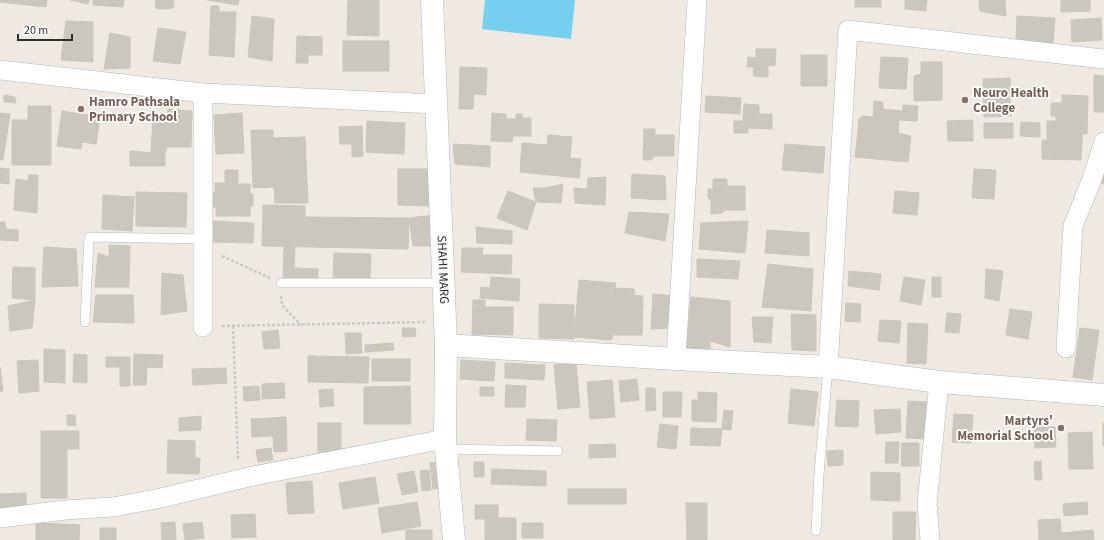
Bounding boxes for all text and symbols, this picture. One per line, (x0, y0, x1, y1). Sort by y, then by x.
scale bar (18, 16, 72, 42)
text: 20 m (24, 22, 48, 39)
place label: Neuro Health College (973, 84, 1049, 117)
place label: Hamro Pathsala Primary School (89, 93, 180, 126)
marker: Neuro Health College (960, 95, 970, 105)
marker: Hamro Pathsala Primary School (76, 104, 86, 114)
street label: SHAHI MARG (433, 235, 453, 305)
place label: Martyrs' Memorial School (957, 412, 1053, 445)
marker: Martyrs' Memorial School (1056, 423, 1066, 433)

